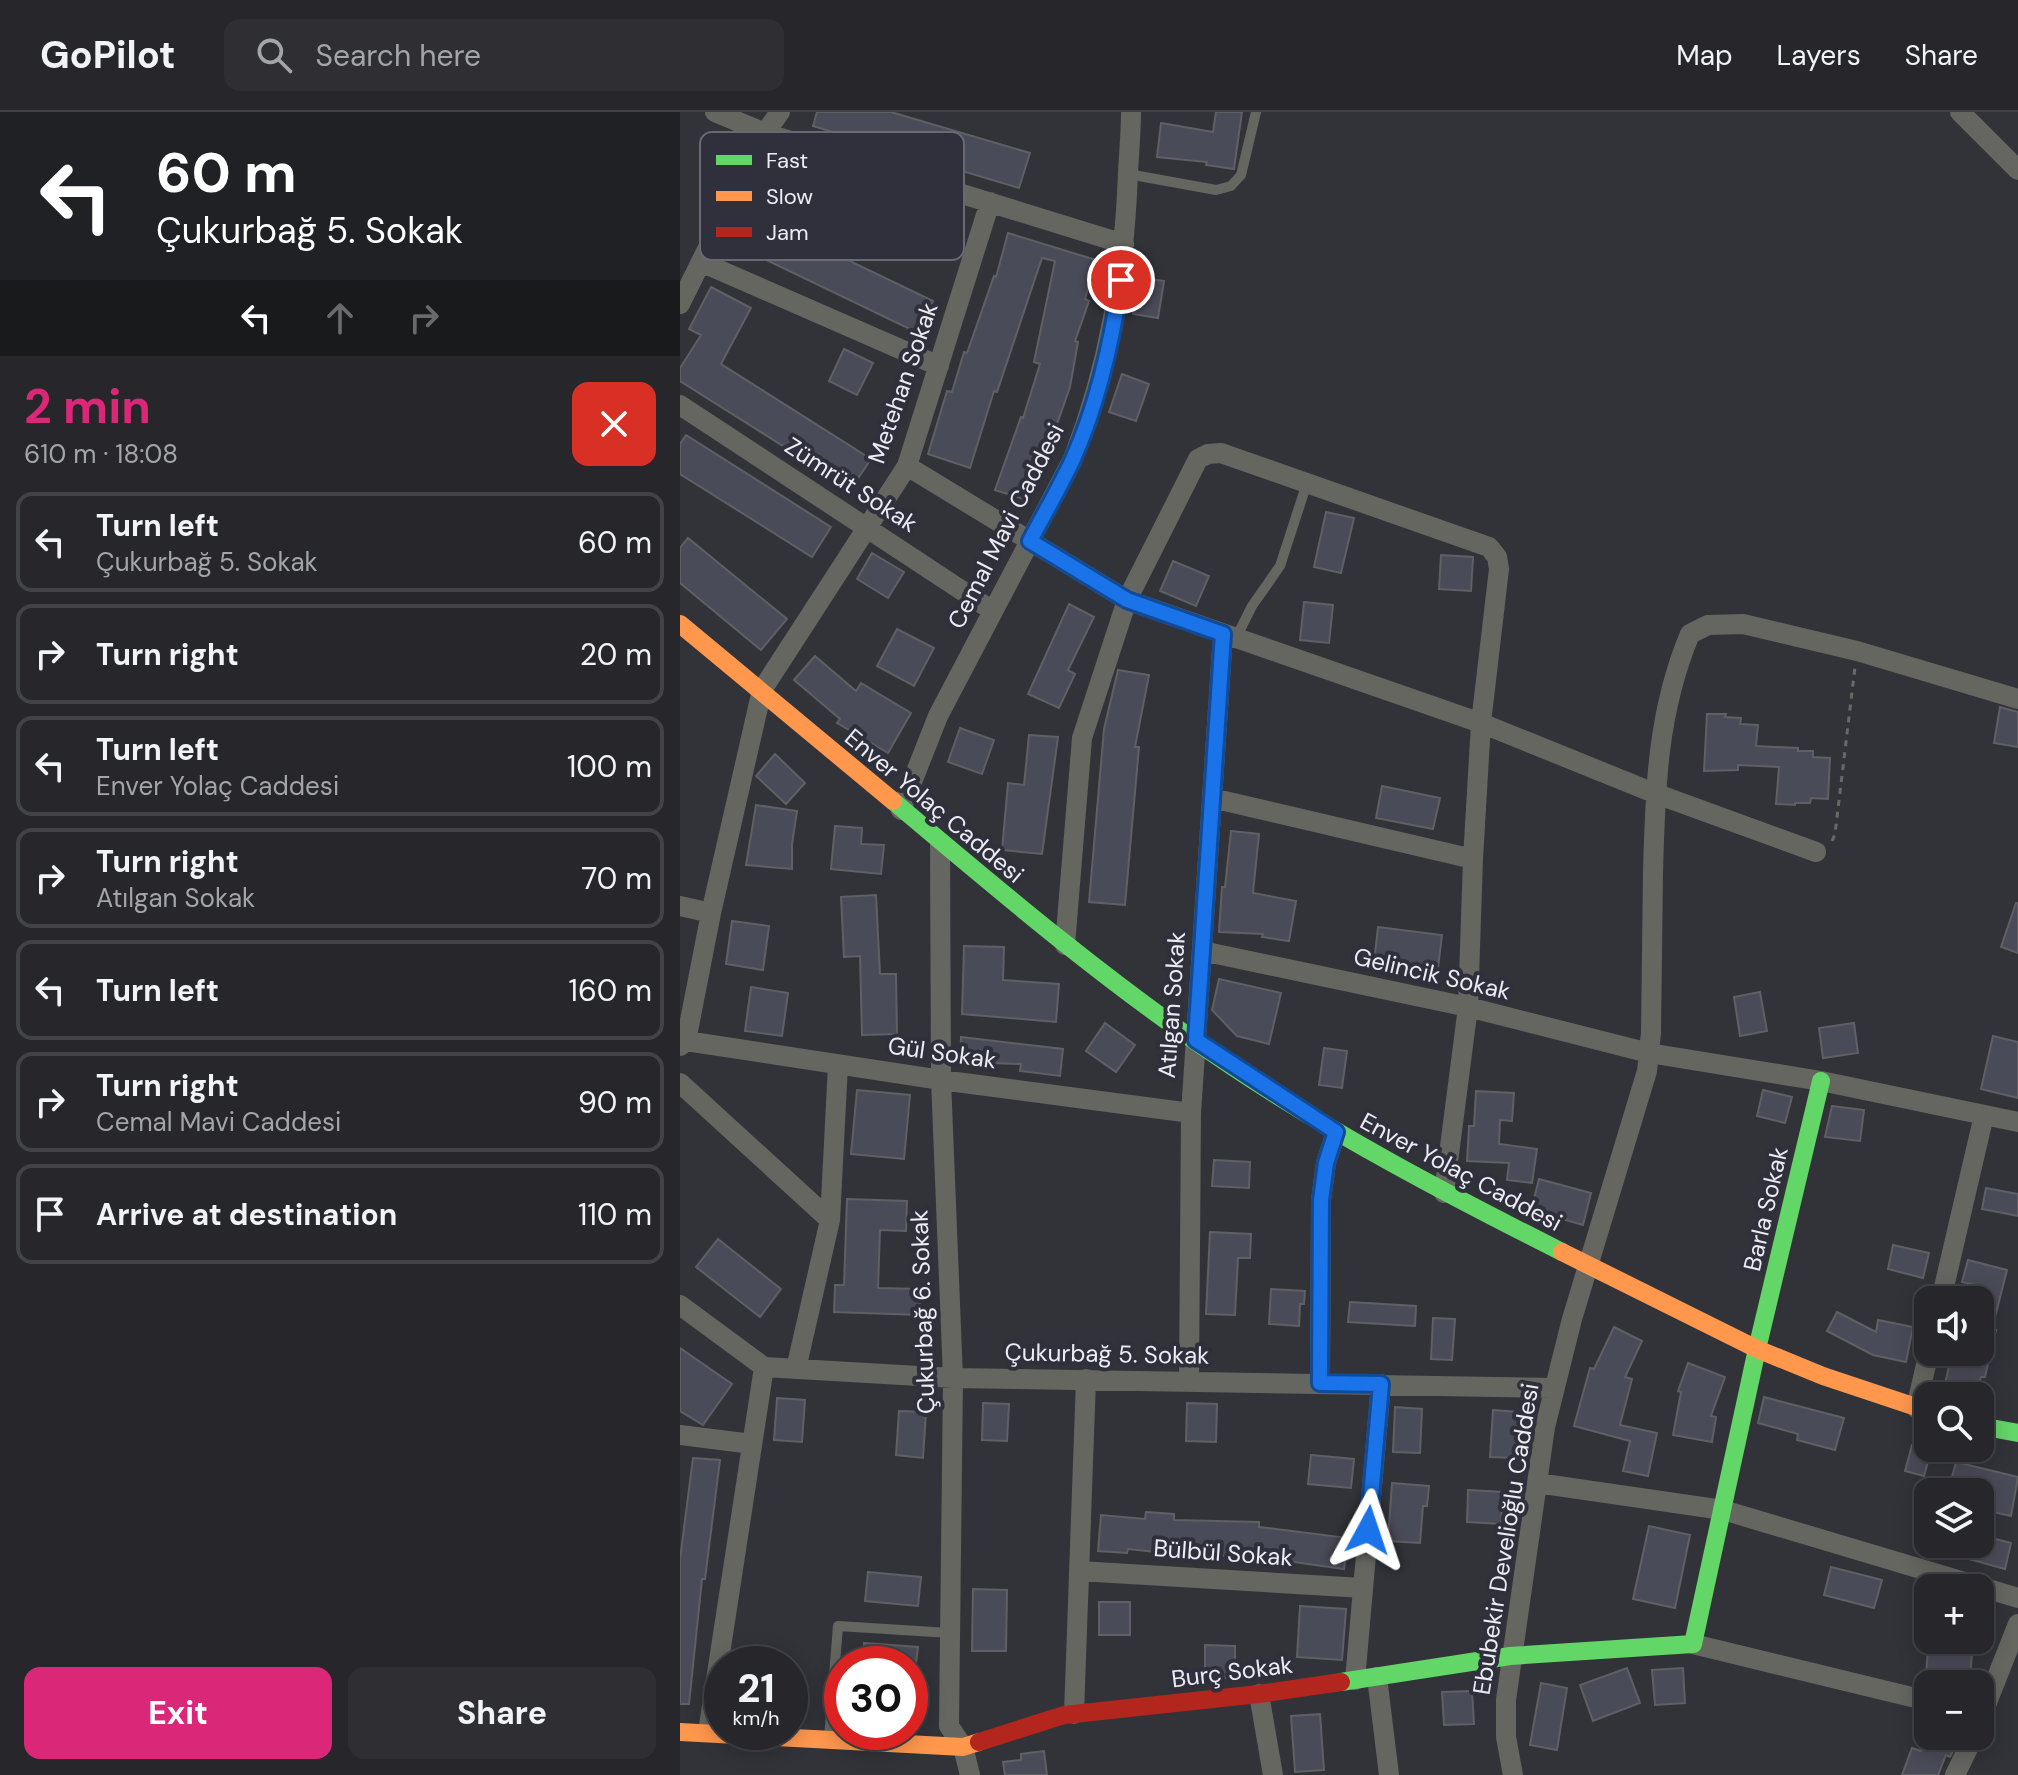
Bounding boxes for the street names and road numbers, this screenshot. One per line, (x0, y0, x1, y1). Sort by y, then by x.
street label: Metehan Sokak (860, 298, 945, 468)
street label: Cemal Mavi Caddesi (940, 418, 1071, 634)
street label: Zümrüt Sokak (779, 430, 923, 539)
street label: Enver Yolaç Caddesi (838, 722, 1030, 890)
street label: Atılgan Sokak (1151, 931, 1192, 1079)
street label: Gelincik Sokak (1351, 940, 1514, 1007)
street label: Gül Sokak (886, 1030, 998, 1075)
street label: Enver Yolaç Caddesi (1355, 1105, 1568, 1238)
street label: Barla Sokak (1736, 1144, 1795, 1274)
street label: Çukurbağ 6. Sokak (903, 1209, 942, 1415)
street label: Çukurbağ 5. Sokak (1004, 1336, 1210, 1371)
street label: Ebubekir Develioğlu Caddesi (1466, 1381, 1545, 1697)
street label: Bülbül Sokak (1152, 1532, 1294, 1573)
street label: Burç Sokak (1169, 1649, 1294, 1694)

